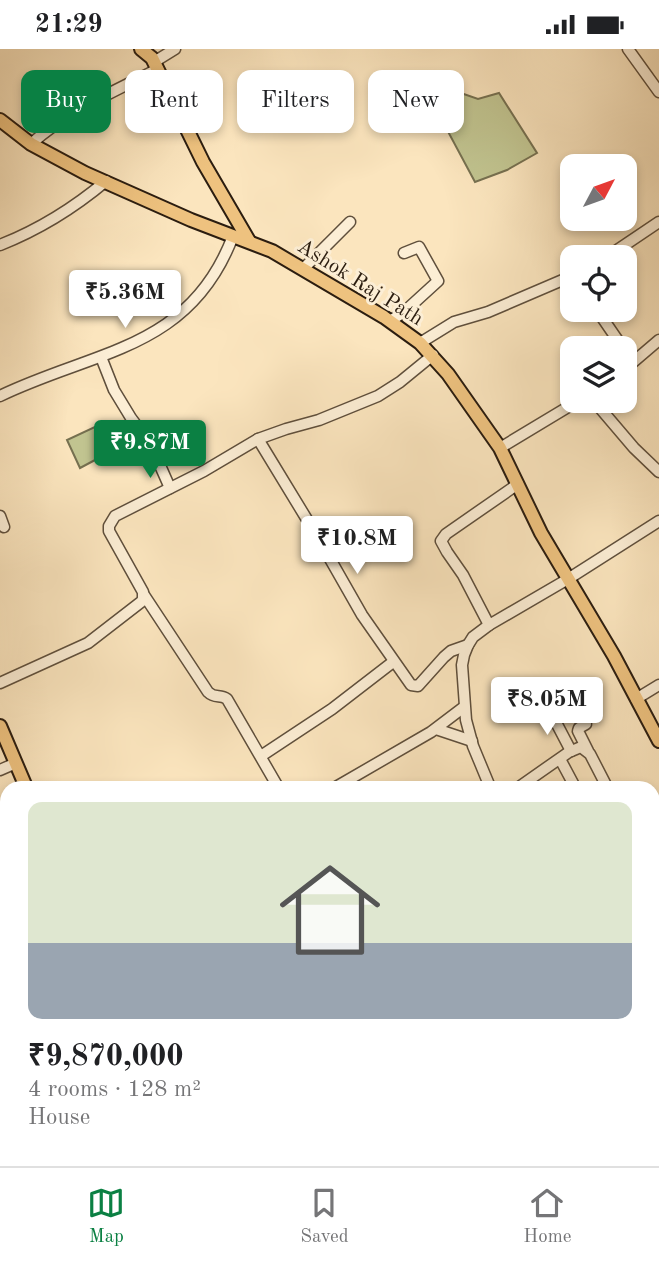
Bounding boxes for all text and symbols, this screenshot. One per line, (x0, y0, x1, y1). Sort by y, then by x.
text: 21:29 (35, 12, 103, 38)
chip: Buy (21, 70, 111, 133)
chip: Rent (125, 70, 223, 133)
chip: Filters (237, 70, 354, 133)
chip: New (368, 70, 464, 133)
north arrow (560, 154, 637, 231)
map controls (560, 154, 637, 413)
street label: Ashok Raj Path (293, 236, 427, 330)
button: locate (560, 245, 637, 322)
pin: ₹5.36M (68, 271, 182, 330)
text: ₹5.36M (85, 281, 165, 304)
button: layers (560, 336, 637, 413)
pin: ₹9.87M (93, 421, 207, 480)
text: ₹9.87M (110, 431, 190, 454)
pin: ₹10.8M (300, 517, 414, 576)
text: ₹10.8M (317, 527, 397, 550)
pin: ₹8.05M (490, 677, 604, 737)
text: ₹8.05M (507, 688, 587, 711)
icon: home (267, 847, 393, 973)
text: ₹9,870,000 (28, 1042, 184, 1072)
text: 4 rooms · 128 m² (28, 1078, 201, 1101)
text: House (28, 1106, 90, 1129)
tab: Map (87, 1184, 125, 1249)
tab: Saved (300, 1184, 349, 1249)
tab: Home (523, 1184, 572, 1249)

